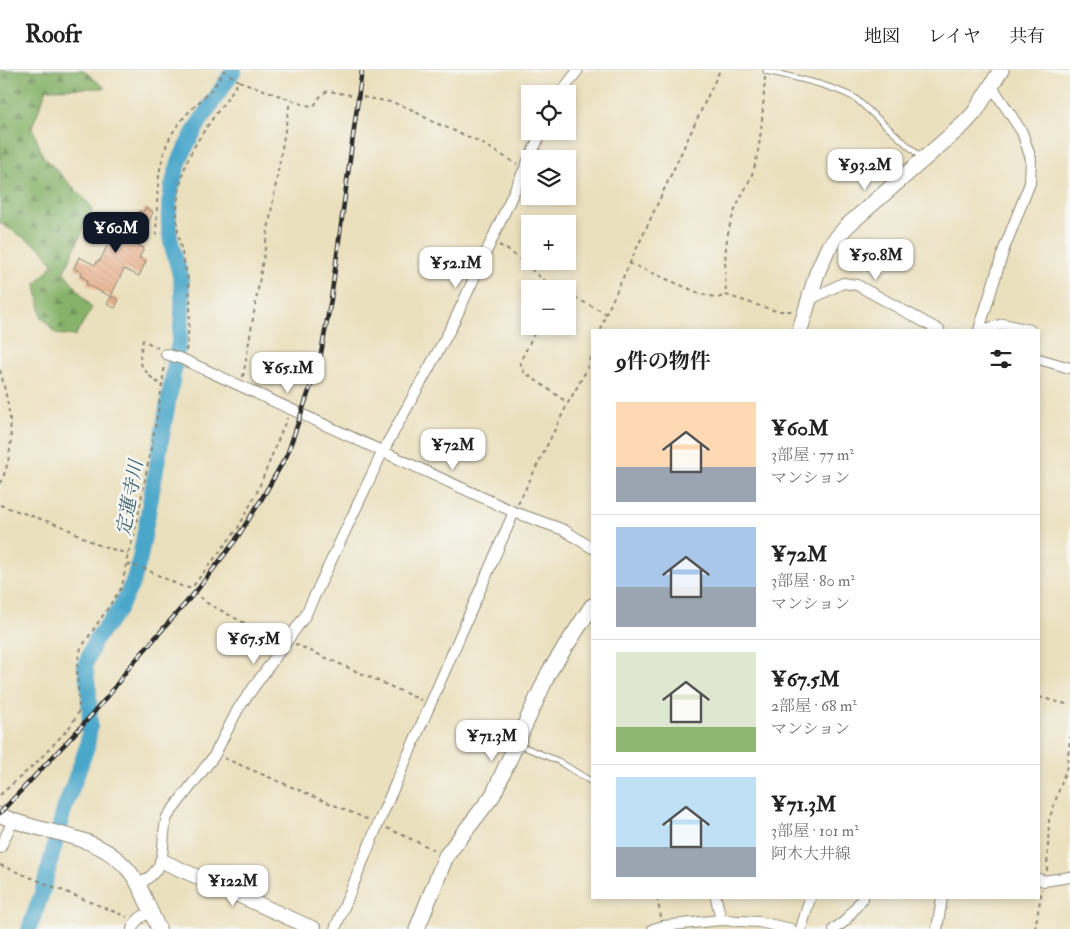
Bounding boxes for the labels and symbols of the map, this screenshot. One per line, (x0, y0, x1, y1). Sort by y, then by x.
pin: ¥93.2M (824, 148, 906, 191)
pin: ¥60M (86, 212, 146, 254)
pin: ¥50.8M (835, 238, 917, 281)
pin: ¥52.1M (415, 246, 497, 289)
pin: ¥65.1M (247, 352, 329, 394)
pin: ¥72M (423, 428, 483, 471)
water label: 定蓮寺川 (112, 457, 149, 538)
pin: ¥67.5M (213, 622, 295, 665)
pin: ¥71.3M (451, 720, 533, 762)
pin: ¥122M (198, 864, 268, 907)

